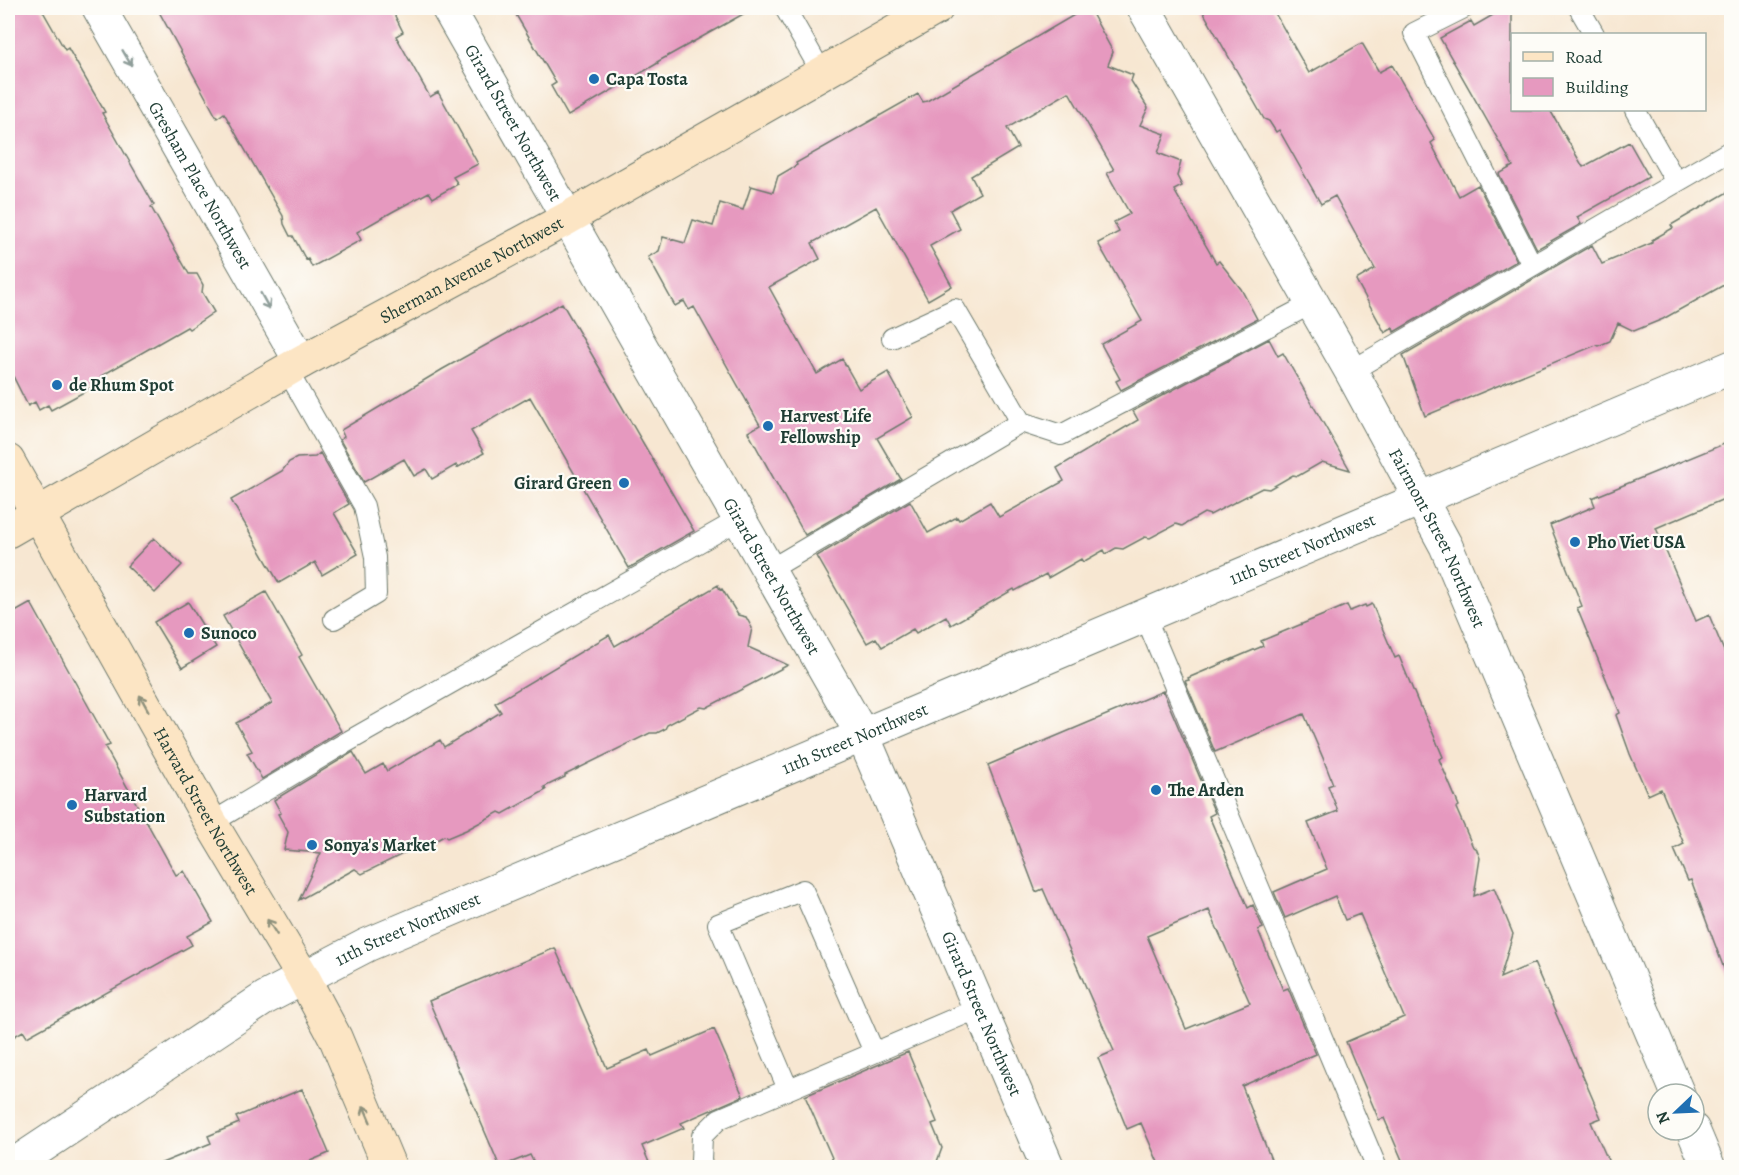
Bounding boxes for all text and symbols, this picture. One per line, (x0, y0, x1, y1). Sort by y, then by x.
legend (1511, 33, 1706, 111)
street label: Girard Street Northwest (459, 40, 568, 206)
text: Road (1565, 45, 1603, 69)
one-way arrow (122, 50, 134, 67)
place label: Capa Tosta (606, 67, 688, 91)
marker: Capa Tosta (587, 72, 601, 86)
text: Building (1565, 75, 1629, 99)
street label: Gresham Place Northwest (143, 97, 257, 273)
street label: Sherman Avenue Northwest (375, 211, 568, 329)
one-way arrow (259, 292, 271, 309)
place label: de Rhum Spot (69, 373, 174, 397)
marker: de Rhum Spot (50, 378, 64, 392)
place label: Harvest Life Fellowship (780, 404, 871, 449)
marker: Harvest Life Fellowship (761, 419, 775, 433)
street label: Fairmont Street Northwest (1383, 444, 1491, 632)
place label: Girard Green (514, 471, 612, 495)
marker: Girard Green (617, 476, 631, 490)
street label: Girard Street Northwest (718, 493, 826, 659)
street label: 11th Street Northwest (1225, 507, 1379, 591)
place label: Pho Viet USA (1587, 530, 1686, 554)
marker: Pho Viet USA (1568, 535, 1582, 549)
place label: Sunoco (201, 621, 257, 645)
marker: Sunoco (182, 626, 196, 640)
one-way arrow (138, 695, 150, 712)
street label: 11th Street Northwest (778, 697, 932, 780)
street label: Harvard Street Northwest (148, 723, 263, 900)
place label: The Arden (1168, 778, 1244, 802)
place label: Harvard Substation (84, 783, 165, 828)
marker: The Arden (1149, 783, 1163, 797)
marker: Harvard Substation (65, 798, 79, 812)
place label: Sonya's Market (324, 833, 436, 857)
marker: Sonya's Market (305, 838, 319, 852)
street label: 11th Street Northwest (331, 886, 484, 972)
one-way arrow (266, 919, 278, 936)
street label: Girard Street Northwest (936, 928, 1028, 1100)
north arrow (1646, 1082, 1706, 1142)
one-way arrow (361, 1105, 373, 1123)
text: N (1651, 1107, 1676, 1127)

